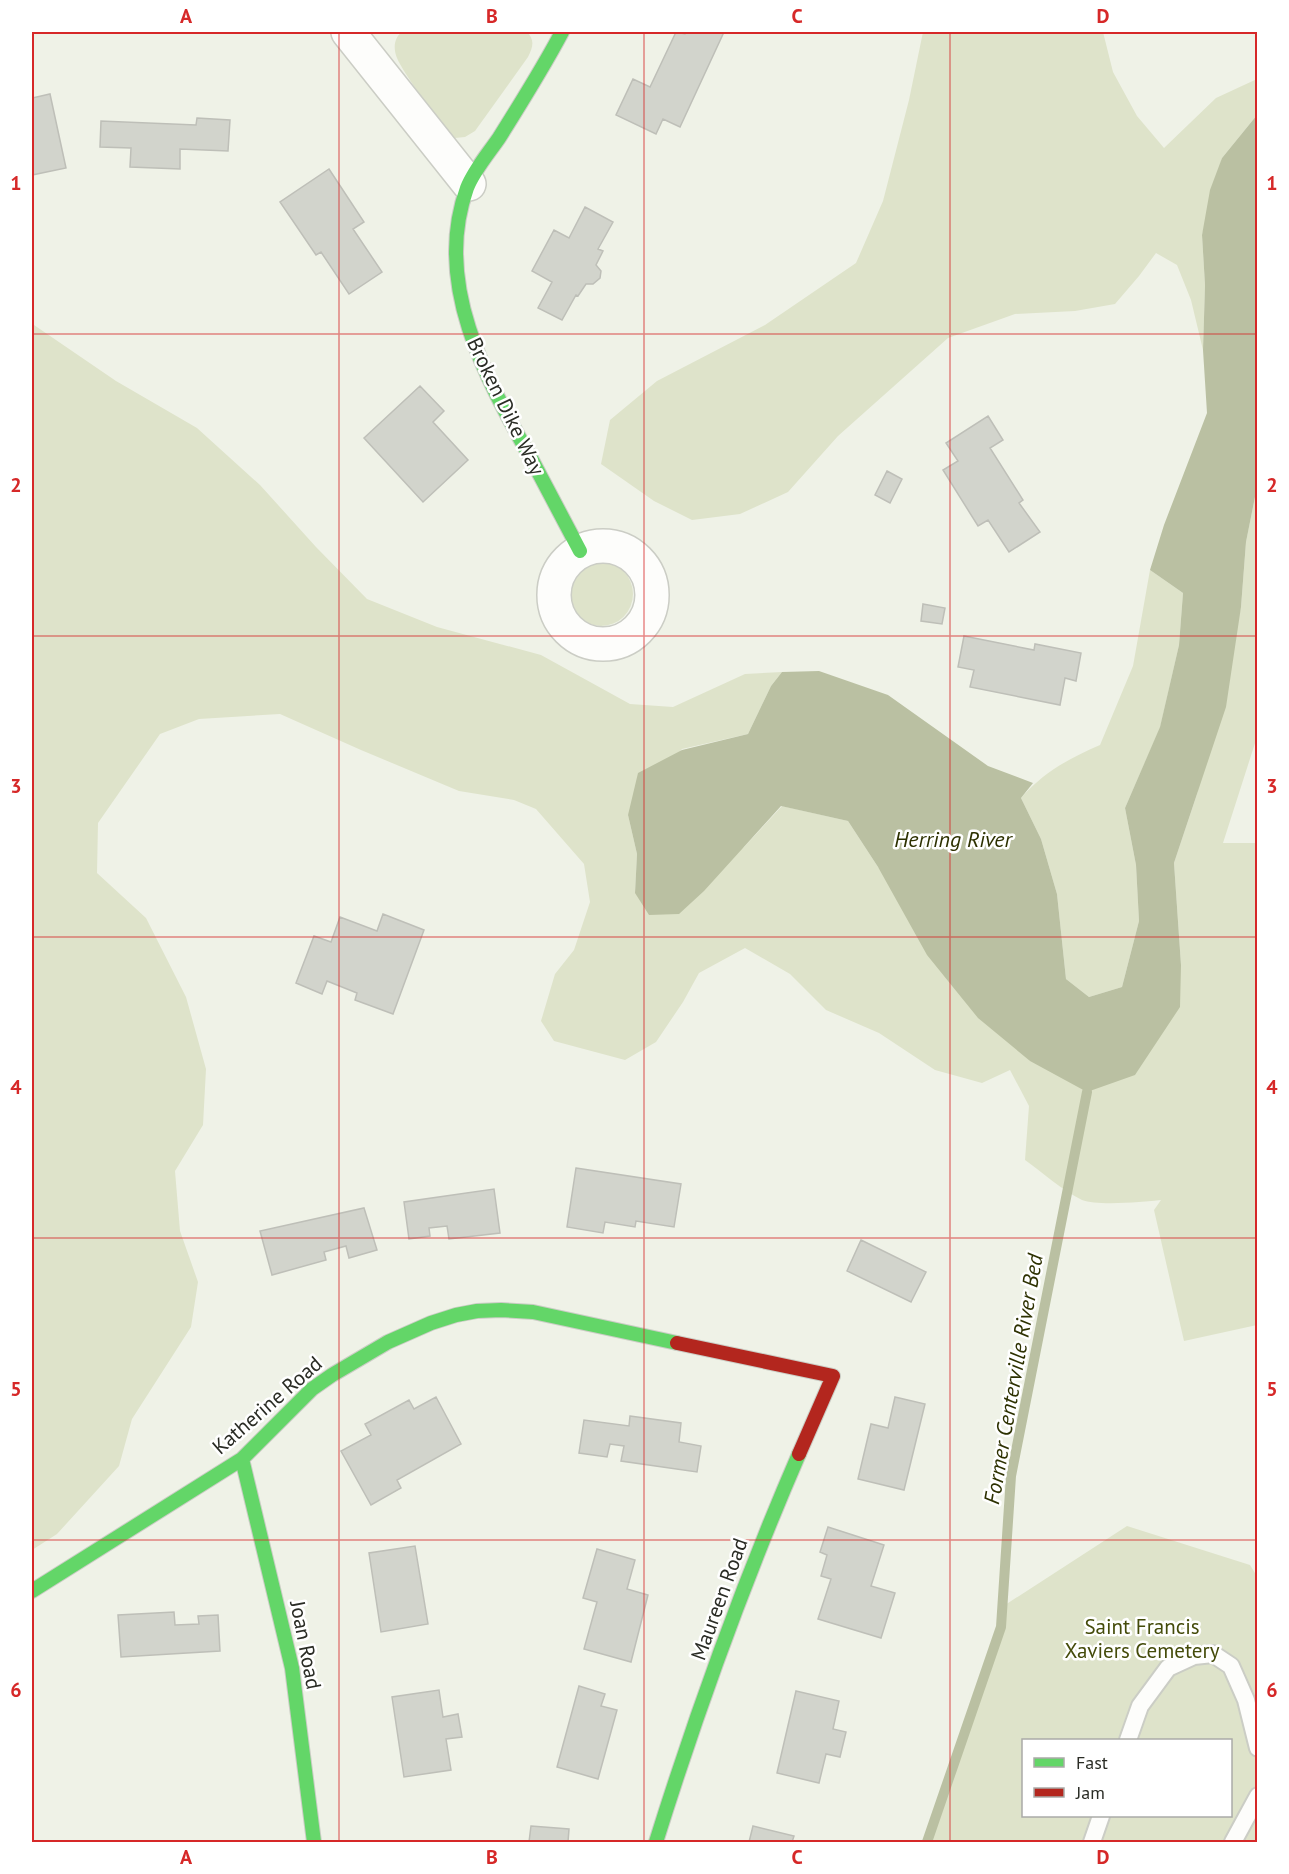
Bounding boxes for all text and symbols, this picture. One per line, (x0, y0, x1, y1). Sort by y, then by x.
text: A (180, 3, 193, 29)
text: B (486, 3, 498, 29)
text: C (791, 3, 803, 29)
text: D (1097, 3, 1110, 29)
text: 1 (10, 170, 22, 196)
text: 1 (1266, 170, 1278, 196)
street label: Broken Dike Way (461, 333, 551, 480)
text: 2 (10, 472, 22, 498)
text: 2 (1266, 472, 1278, 498)
text: 3 (10, 773, 22, 799)
text: 3 (1266, 773, 1278, 799)
water label: Herring River (894, 825, 1014, 853)
text: 4 (10, 1074, 22, 1100)
text: 4 (1266, 1074, 1278, 1100)
water label: Former Centerville River Bed (977, 1251, 1049, 1506)
street label: Katherine Road (206, 1350, 328, 1460)
text: 5 (10, 1376, 22, 1402)
text: 5 (1266, 1376, 1278, 1402)
street label: Maureen Road (684, 1534, 754, 1664)
street label: Joan Road (284, 1598, 328, 1691)
park label: Saint Francis Xaviers Cemetery (1065, 1613, 1220, 1664)
text: 6 (10, 1677, 22, 1703)
text: 6 (1266, 1677, 1278, 1703)
legend (1022, 1739, 1232, 1817)
text: Fast (1076, 1751, 1108, 1774)
text: Jam (1075, 1781, 1105, 1804)
text: A (180, 1844, 193, 1870)
text: B (486, 1844, 498, 1870)
text: C (791, 1844, 803, 1870)
text: D (1097, 1844, 1110, 1870)

